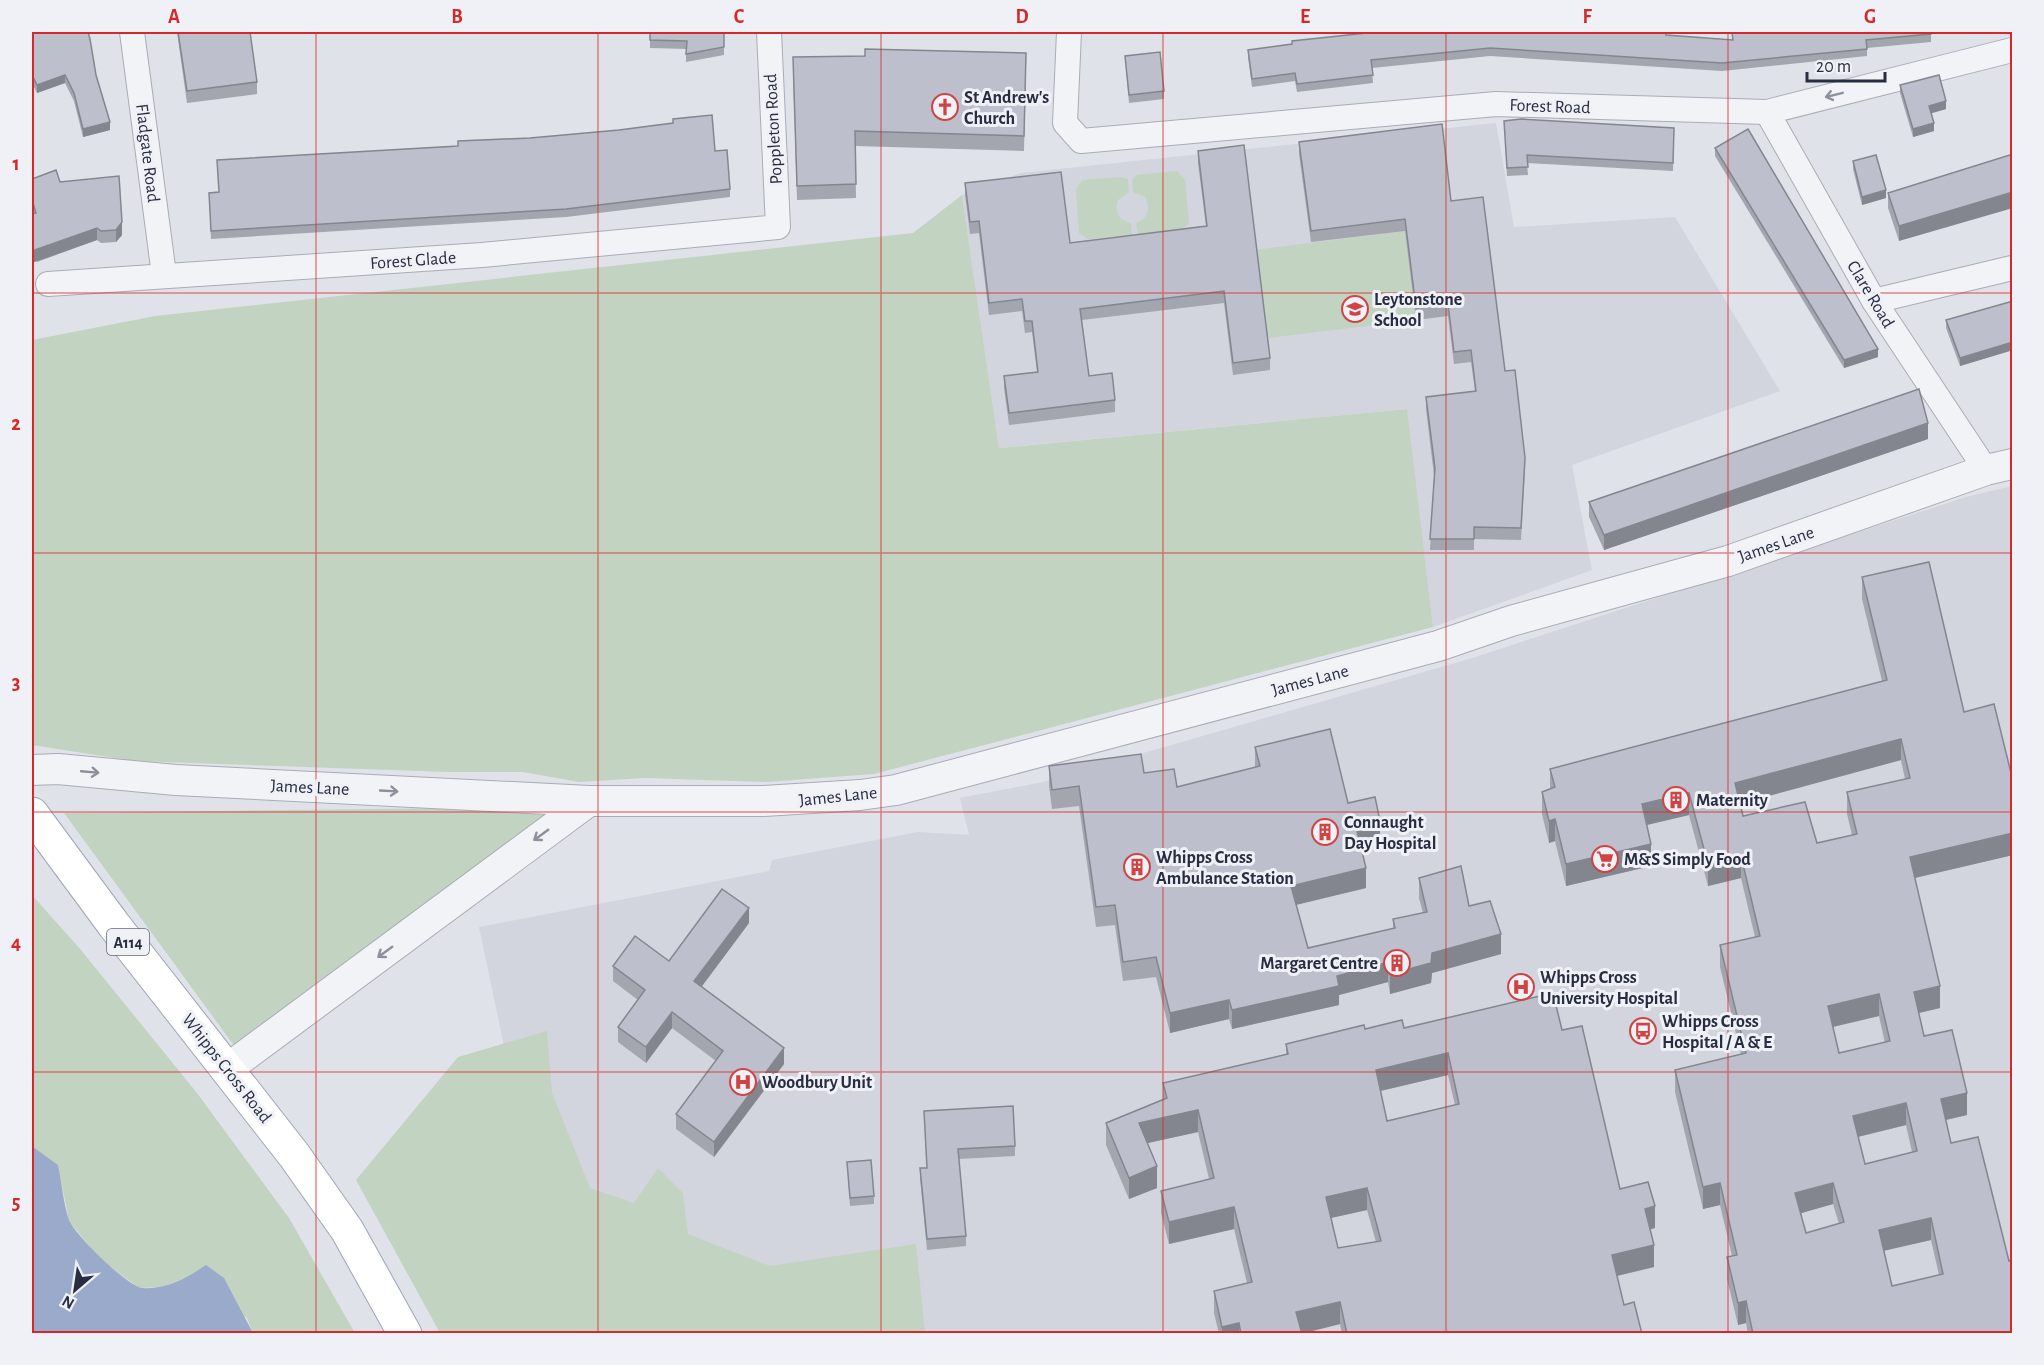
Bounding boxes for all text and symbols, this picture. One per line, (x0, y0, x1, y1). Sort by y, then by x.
text: A (168, 7, 180, 27)
text: B (451, 7, 463, 27)
text: C (734, 7, 745, 27)
text: D (1015, 7, 1029, 27)
text: E (1300, 7, 1310, 27)
text: F (1582, 7, 1592, 27)
text: G (1864, 7, 1876, 27)
scale bar (1807, 45, 1885, 83)
text: 20 m (1816, 58, 1851, 76)
street label: Poppleton Road (762, 73, 786, 185)
place label: St Andrew's Church (964, 89, 1049, 128)
one-way arrow (1824, 89, 1843, 101)
church icon: St Andrew's Church (930, 92, 960, 122)
street label: Forest Road (1509, 97, 1591, 117)
street label: Fladgate Road (132, 103, 162, 203)
text: 1 (12, 154, 20, 174)
street label: Forest Glade (369, 249, 457, 273)
street label: Clare Road (1843, 258, 1897, 331)
place label: Leytonstone School (1374, 291, 1462, 330)
school or university icon: Leytonstone School (1340, 294, 1370, 324)
text: 2 (11, 414, 21, 434)
street label: James Lane (1736, 524, 1817, 566)
street label: James Lane (1270, 662, 1351, 700)
text: 3 (12, 673, 20, 693)
one-way arrow (79, 767, 99, 778)
street label: James Lane (270, 777, 350, 799)
street label: James Lane (798, 784, 878, 810)
one-way arrow (379, 785, 399, 796)
building icon: Maternity (1661, 785, 1691, 815)
place label: Maternity (1696, 792, 1769, 810)
place label: Connaught Day Hospital (1344, 814, 1436, 853)
building icon: Connaught Day Hospital (1310, 817, 1340, 847)
one-way arrow (534, 829, 550, 841)
supermarket icon: M&S Simply Food (1590, 844, 1620, 874)
place label: Whipps Cross Ambulance Station (1156, 849, 1294, 888)
place label: M&S Simply Food (1624, 851, 1751, 869)
building icon: Whipps Cross Ambulance Station (1122, 852, 1152, 882)
road number: A114 (107, 929, 149, 955)
text: 4 (11, 933, 21, 953)
one-way arrow (378, 946, 394, 958)
building icon: Margaret Centre (1382, 948, 1412, 978)
place label: Margaret Centre (1260, 955, 1378, 973)
place label: Whipps Cross University Hospital (1540, 969, 1678, 1008)
hospital icon: Whipps Cross University Hospital (1506, 972, 1536, 1002)
street label: Whipps Cross Road (178, 1011, 274, 1127)
place label: Whipps Cross Hospital / A & E (1662, 1013, 1772, 1052)
bus stop icon: Whipps Cross Hospital / A & E (1628, 1016, 1658, 1046)
hospital icon: Woodbury Unit (728, 1067, 758, 1097)
place label: Woodbury Unit (762, 1074, 872, 1092)
text: 5 (12, 1193, 20, 1213)
north arrow (45, 1260, 105, 1320)
text: N (59, 1293, 77, 1312)

